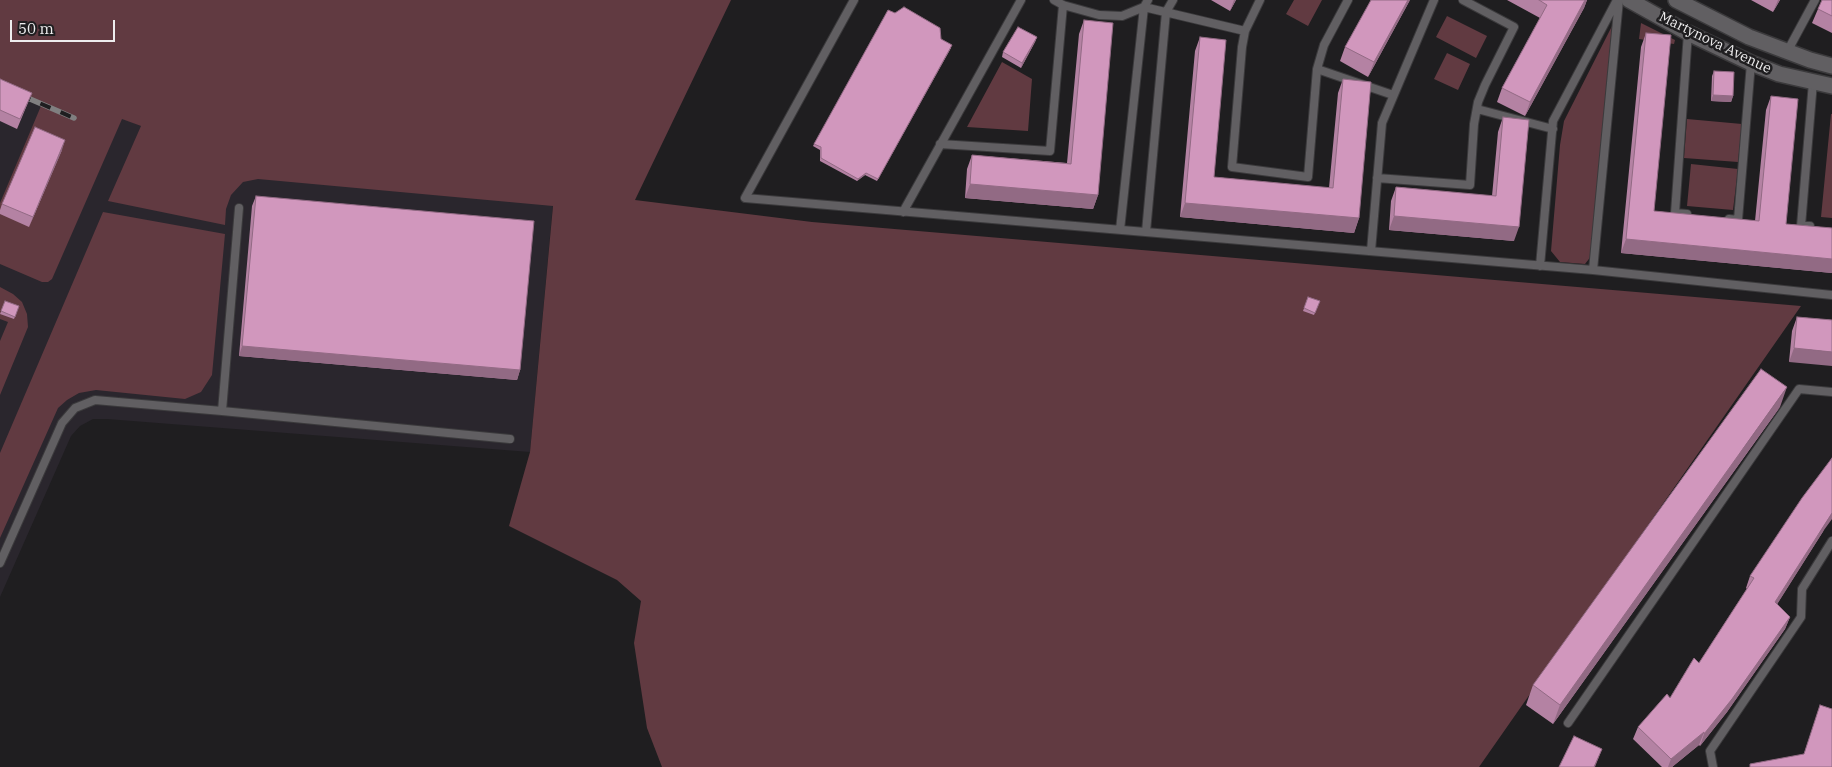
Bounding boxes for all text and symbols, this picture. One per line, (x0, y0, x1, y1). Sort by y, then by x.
street label: Martynova Avenue (1656, 9, 1774, 77)
scale bar (12, 10, 118, 42)
text: 50 m (18, 19, 54, 38)

